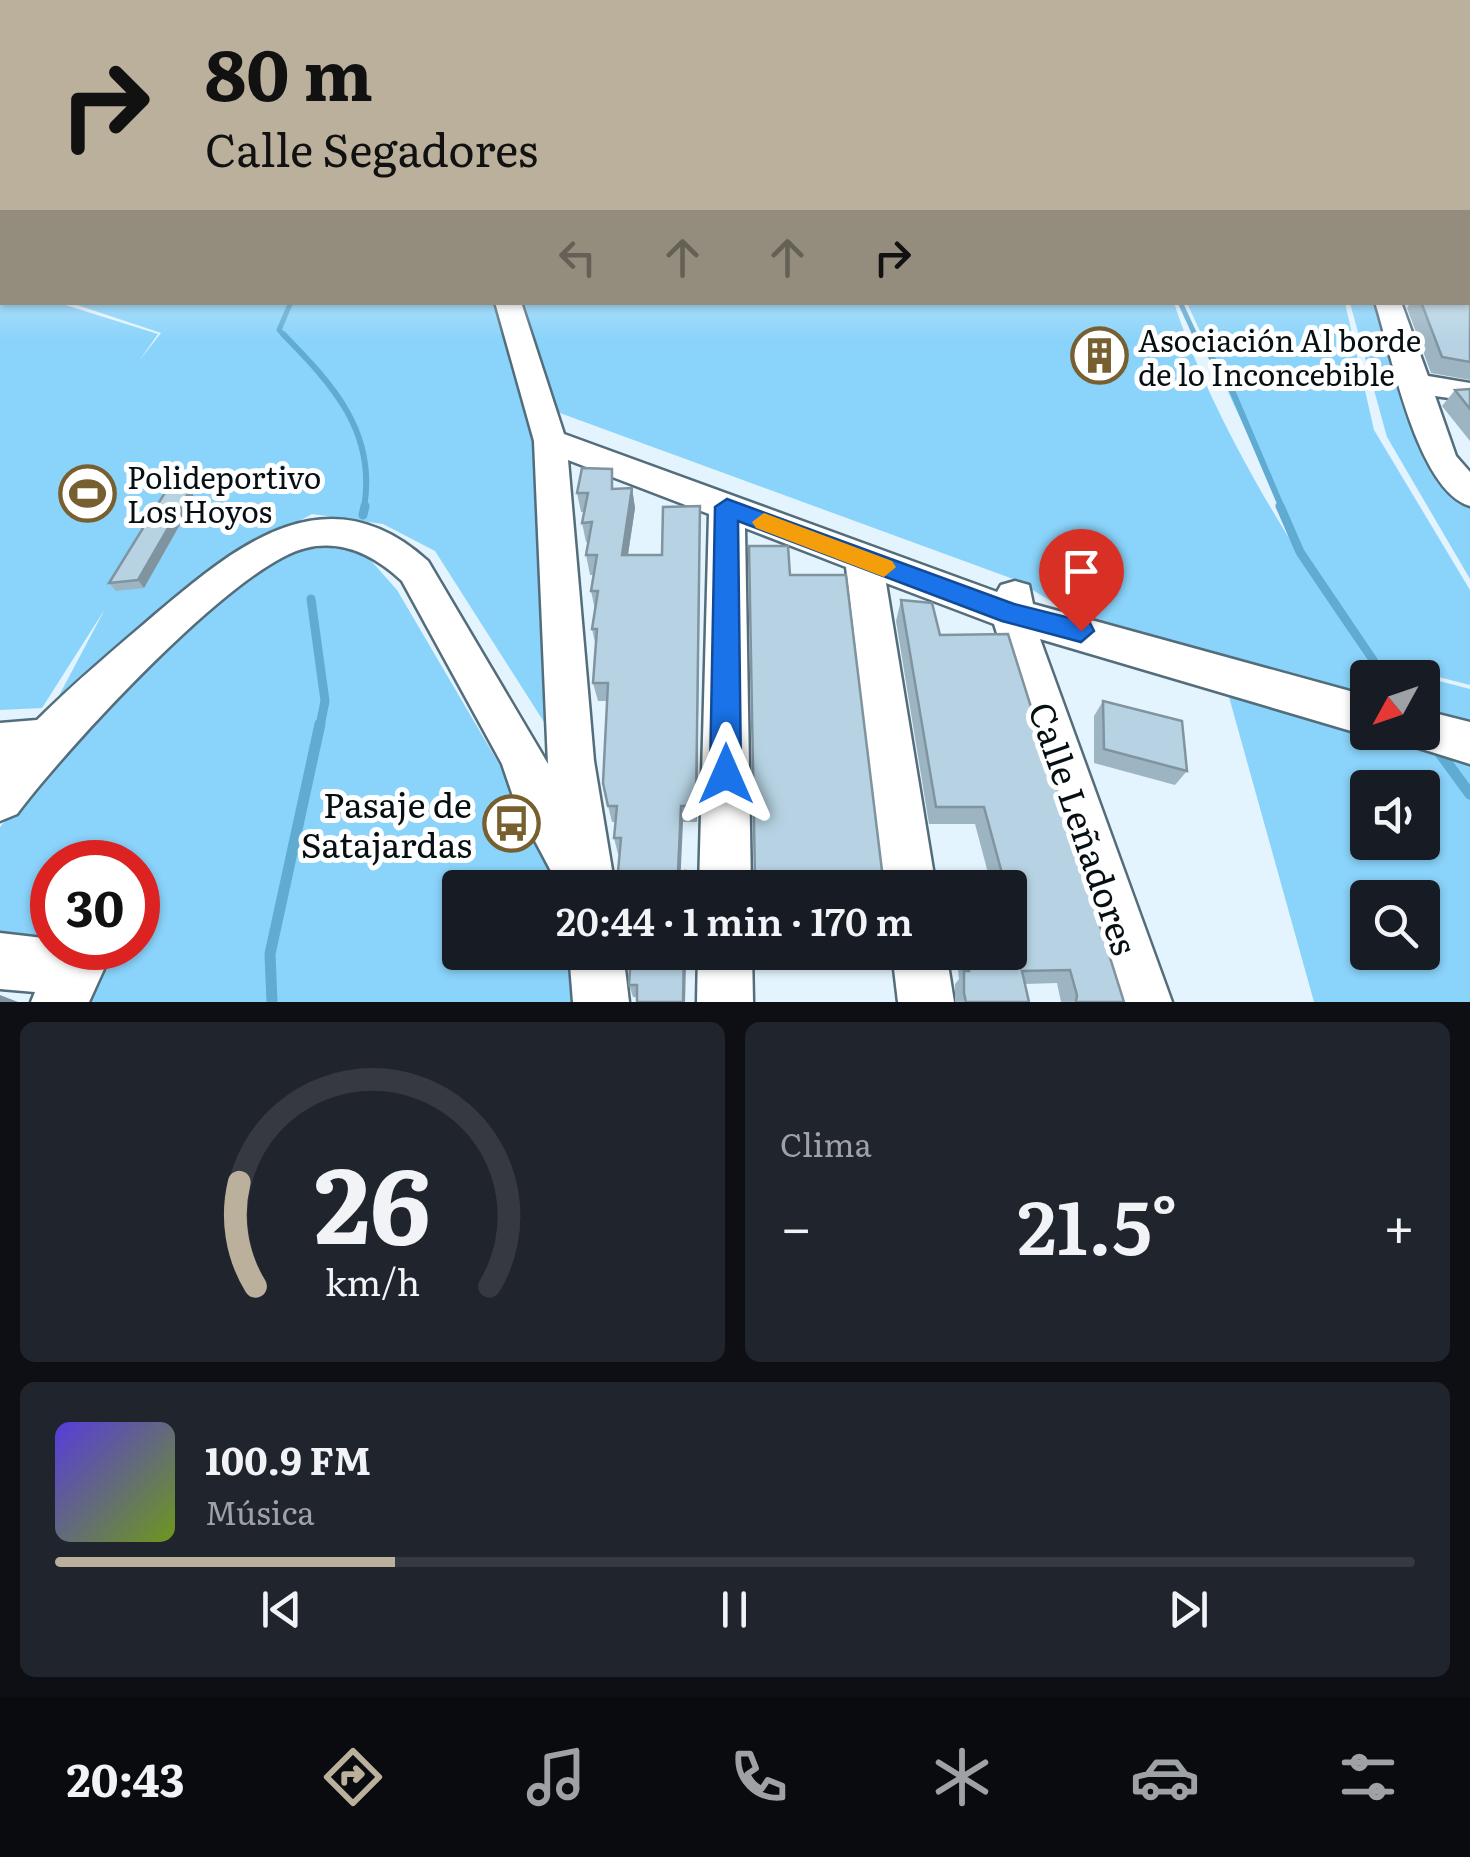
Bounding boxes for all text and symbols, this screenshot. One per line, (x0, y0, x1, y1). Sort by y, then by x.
text: 80 m (205, 19, 373, 123)
icon: right (40, 40, 170, 170)
text: Calle Segadores (205, 114, 538, 181)
icon: left (550, 230, 605, 285)
icon: ahead (655, 230, 710, 285)
icon: ahead (760, 230, 815, 285)
icon: right (865, 230, 920, 285)
place label: Asociación Al borde de lo Inconcebible (1138, 317, 1421, 395)
building icon: Asociación Al borde de lo Inconcebible (1069, 326, 1129, 386)
place label: Polideportivo Los Hoyos (127, 454, 321, 532)
sports icon: Polideportivo Los Hoyos (58, 463, 118, 523)
pin (1039, 529, 1124, 632)
icon: arrive (1054, 544, 1109, 599)
north arrow (1350, 660, 1440, 750)
map controls (1350, 660, 1440, 970)
street label: Calle Leñadores (1017, 695, 1153, 961)
position arrow (674, 722, 778, 826)
button: sound (1350, 770, 1440, 860)
place label: Pasaje de Satajardas (301, 777, 472, 869)
bus stop icon: Pasaje de Satajardas (481, 793, 541, 853)
speed limit sign: 30 (30, 840, 160, 970)
button: search (1350, 880, 1440, 970)
text: 20:44 · 1 min · 170 m (556, 891, 913, 948)
text: Clima (780, 1119, 872, 1167)
text: 26 (314, 1122, 431, 1276)
text: 21.5° (1017, 1167, 1178, 1278)
text: − (780, 1183, 812, 1265)
text: + (1383, 1183, 1415, 1265)
text: km/h (325, 1254, 420, 1307)
text: 100.9 FM (205, 1430, 371, 1487)
text: Música (205, 1487, 315, 1535)
icon: previous (254, 1582, 309, 1637)
icon: pause (707, 1582, 762, 1637)
icon: next (1161, 1582, 1216, 1637)
icon: directions (318, 1742, 388, 1812)
icon: music (521, 1742, 591, 1812)
icon: phone (724, 1742, 794, 1812)
icon: climate (927, 1742, 997, 1812)
icon: car (1130, 1742, 1200, 1812)
icon: filters (1333, 1742, 1403, 1812)
text: 20:43 (67, 1744, 185, 1811)

